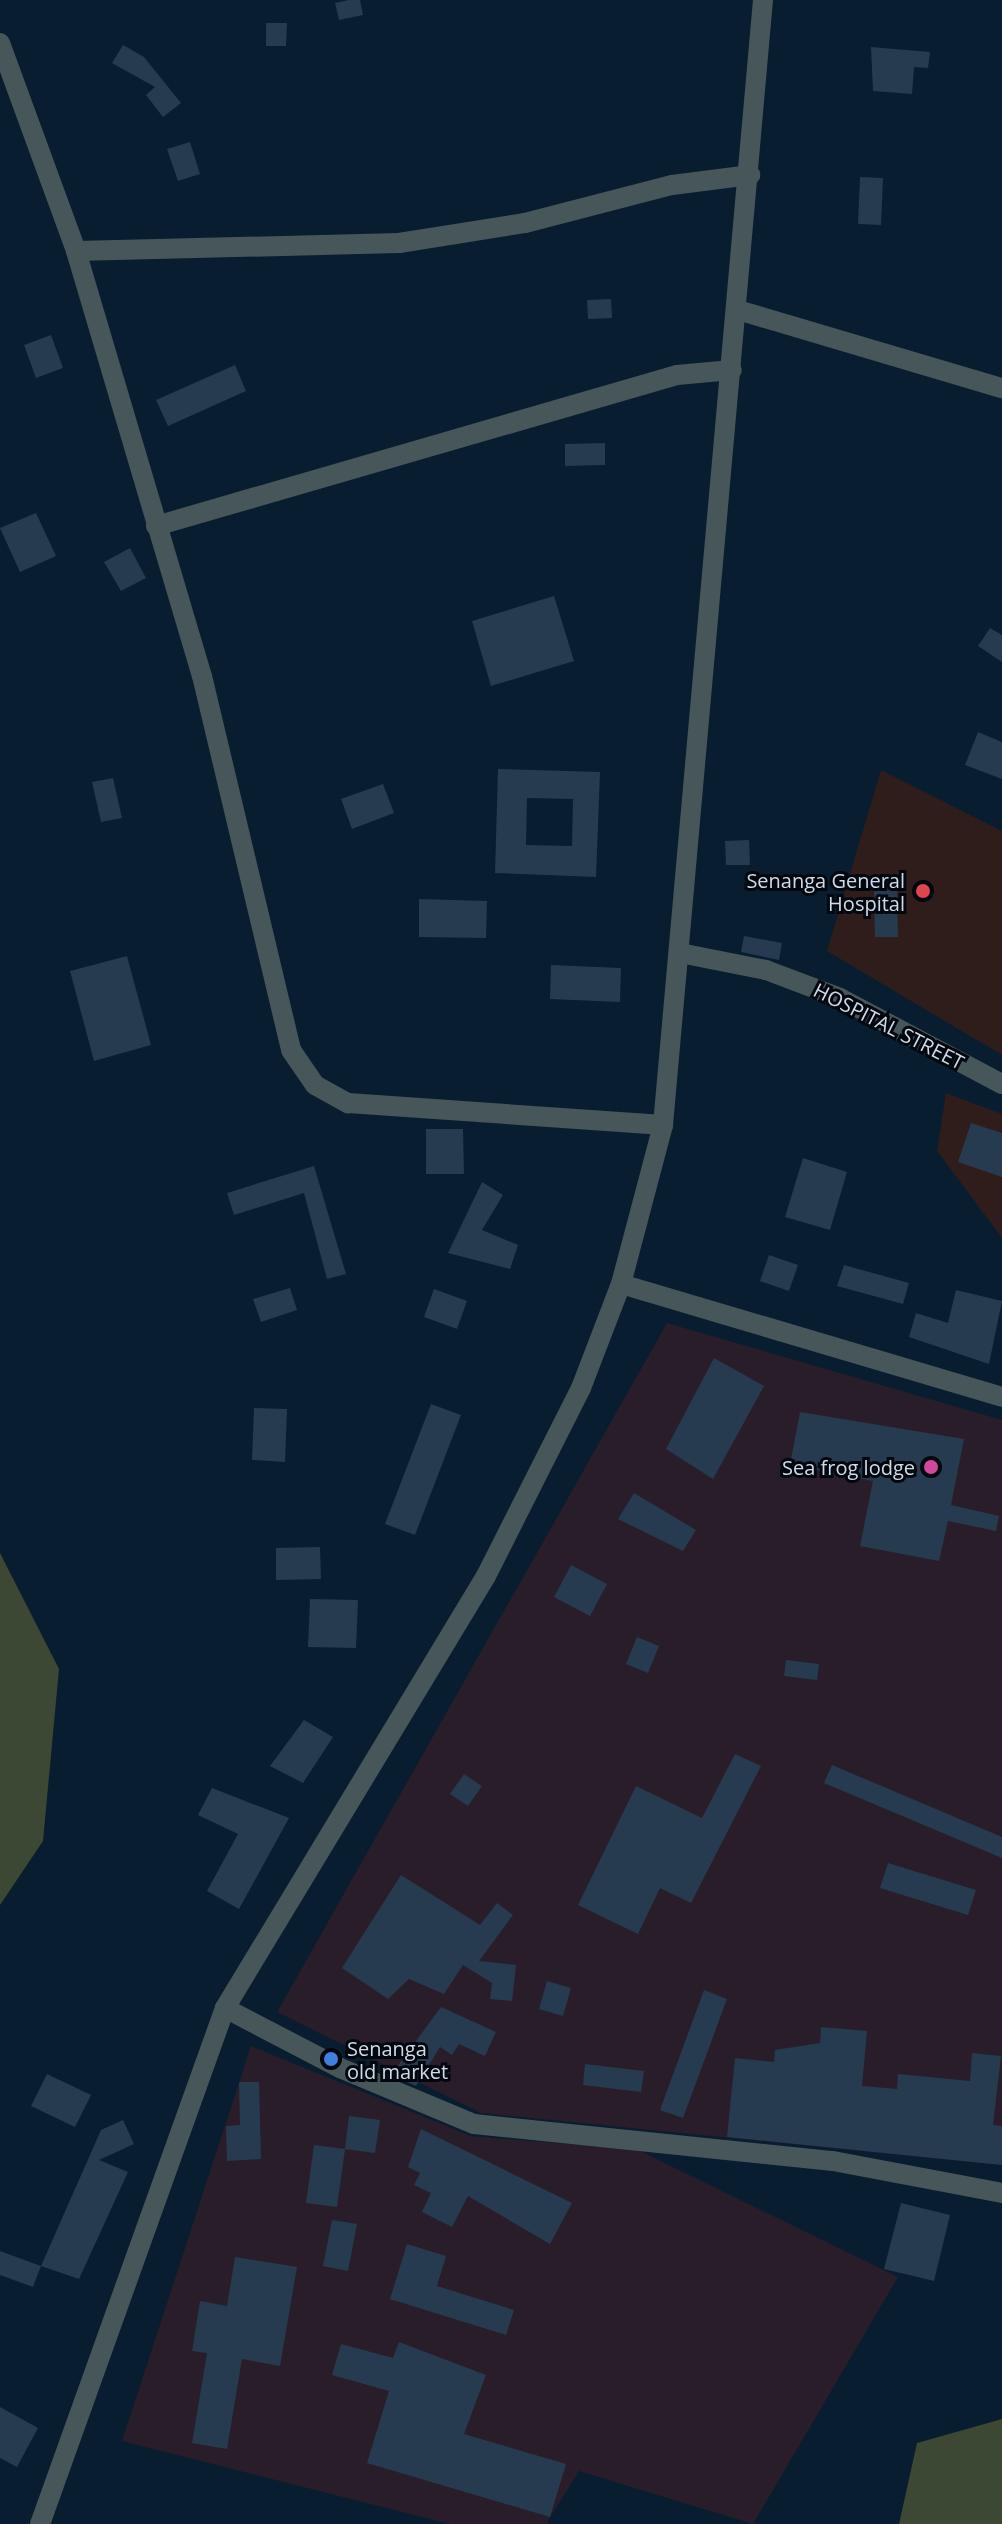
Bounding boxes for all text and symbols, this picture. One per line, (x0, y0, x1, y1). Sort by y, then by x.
place label: Senanga General Hospital (746, 868, 905, 915)
marker: Senanga General Hospital (912, 880, 934, 902)
street label: HOSPITAL STREET (810, 978, 968, 1074)
place label: Sea frog lodge (782, 1455, 915, 1479)
marker: Sea frog lodge (922, 1458, 940, 1476)
place label: Senanga old market (347, 2036, 448, 2083)
marker: Senanga old market (322, 2050, 340, 2068)

